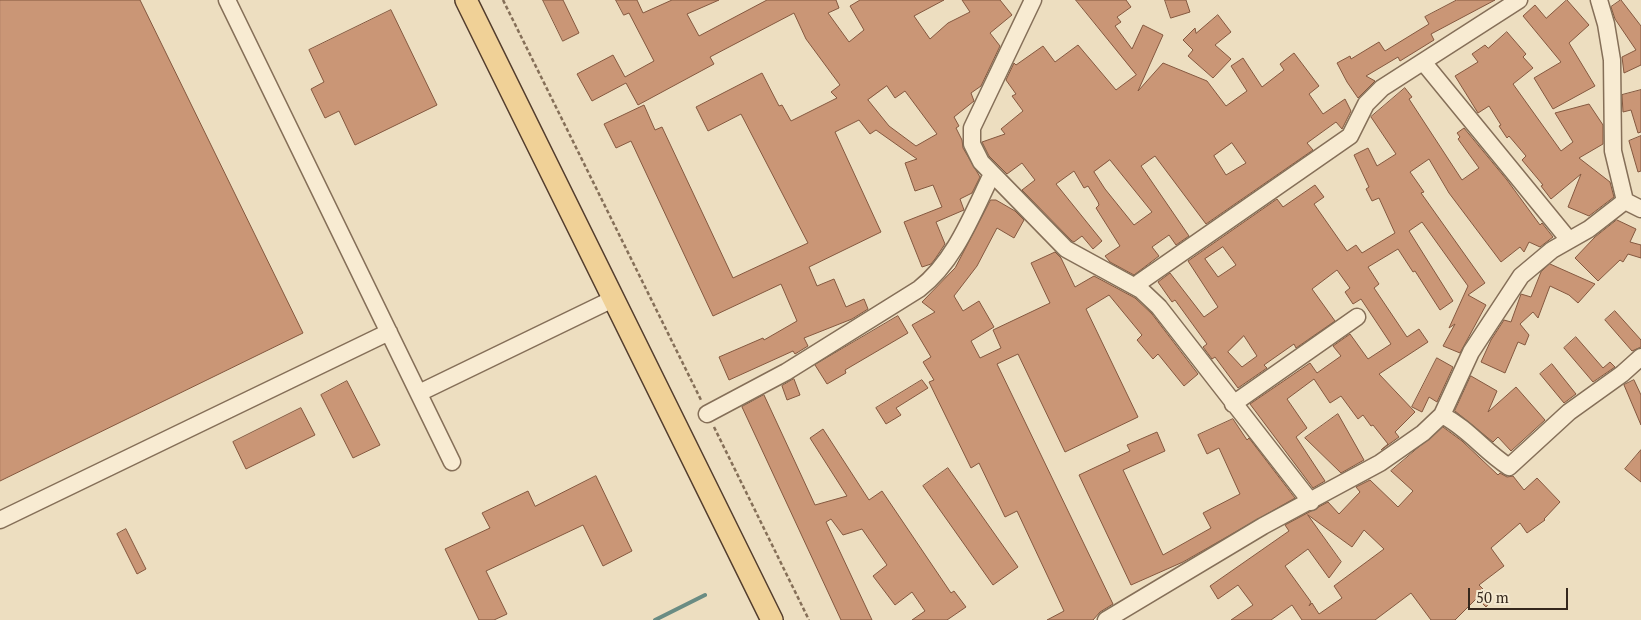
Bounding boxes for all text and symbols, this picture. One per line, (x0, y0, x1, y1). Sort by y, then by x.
scale bar (1471, 578, 1571, 610)
text: 50 m (1476, 587, 1509, 607)

